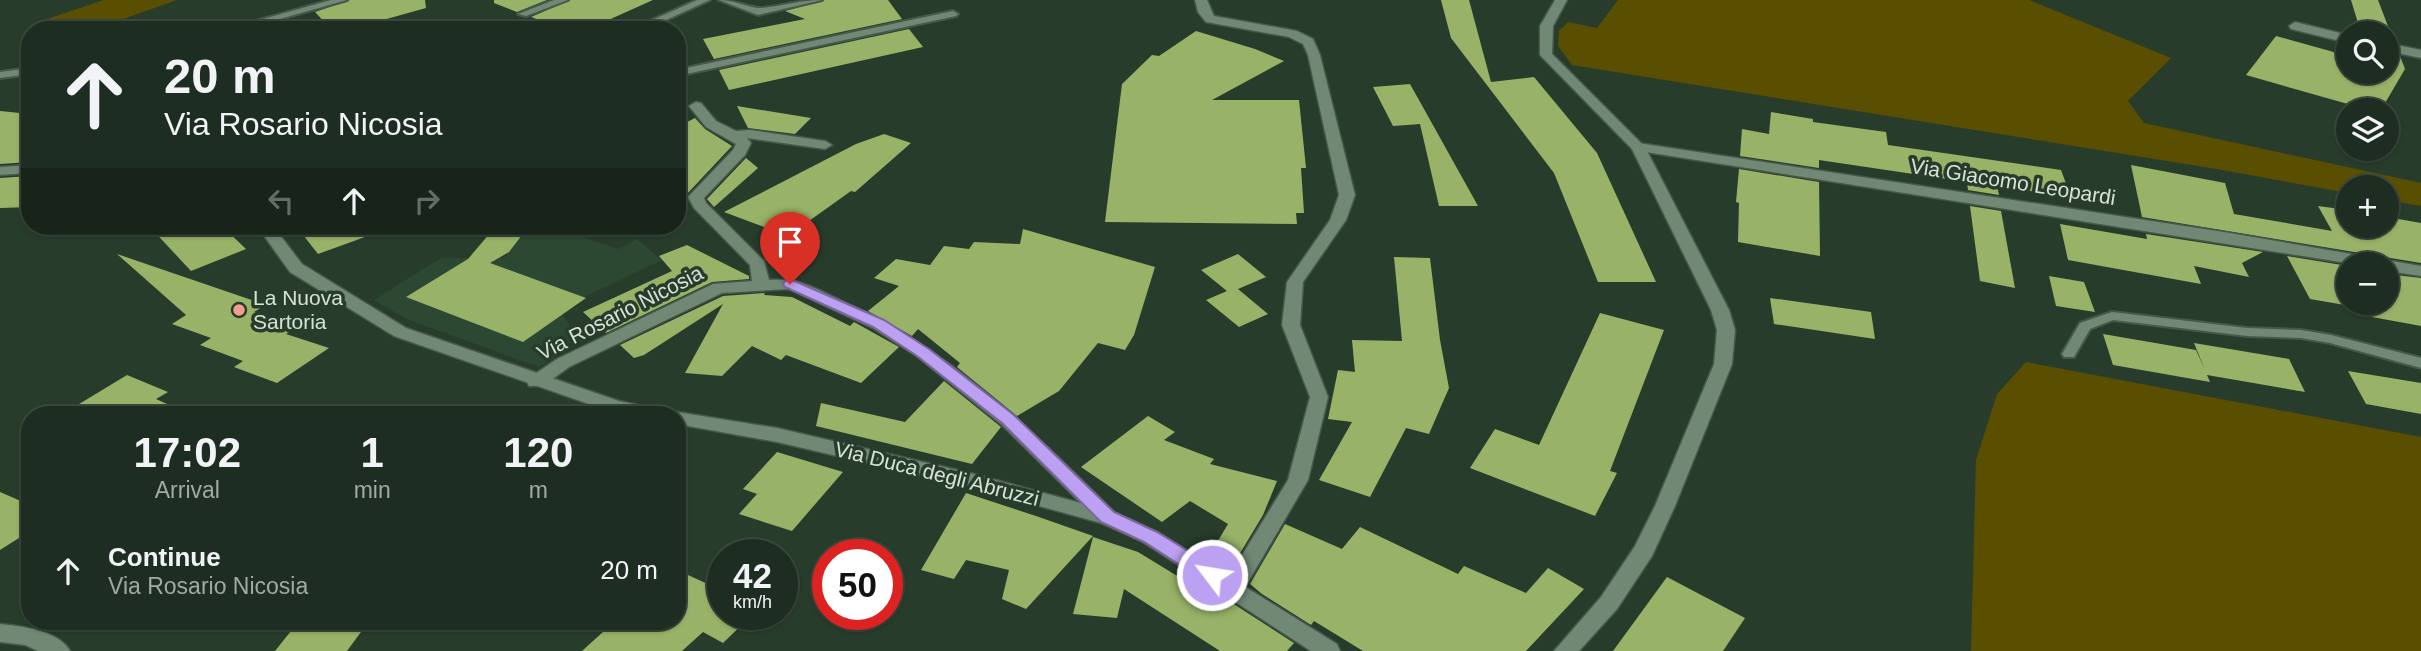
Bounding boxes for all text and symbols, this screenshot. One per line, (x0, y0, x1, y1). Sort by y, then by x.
map controls (2336, 21, 2399, 315)
button: search (2336, 21, 2399, 84)
icon: ahead (49, 49, 140, 140)
text: 20 m (164, 49, 276, 103)
button: layers (2336, 98, 2399, 161)
text: Via Rosario Nicosia (164, 106, 443, 142)
street label: Via Giacomo Leopardi (1909, 154, 2117, 209)
button: + (2336, 175, 2399, 238)
icon: left (262, 182, 300, 220)
icon: ahead (335, 182, 373, 220)
icon: right (408, 182, 446, 220)
pin (760, 212, 820, 284)
icon: arrive (771, 223, 809, 261)
button: − (2336, 252, 2399, 315)
street label: Via Rosario Nicosia (533, 261, 707, 364)
place label: La Nuova Sartoria (253, 286, 343, 333)
marker: La Nuova Sartoria (231, 302, 247, 318)
text: 17:02 (134, 429, 241, 476)
text: 1 (360, 429, 384, 476)
text: 120 (503, 429, 573, 476)
street label: Via Duca degli Abruzzi (833, 437, 1042, 510)
text: Arrival (155, 477, 220, 503)
text: min (354, 477, 391, 503)
text: m (529, 477, 548, 503)
position arrow (1175, 538, 1249, 612)
speed limit sign: 50 (812, 539, 903, 630)
text: Continue (108, 542, 221, 572)
icon: ahead (49, 552, 87, 590)
text: 20 m (600, 555, 658, 585)
text: 42 (733, 556, 772, 595)
text: Via Rosario Nicosia (108, 573, 308, 599)
text: km/h (733, 592, 772, 612)

